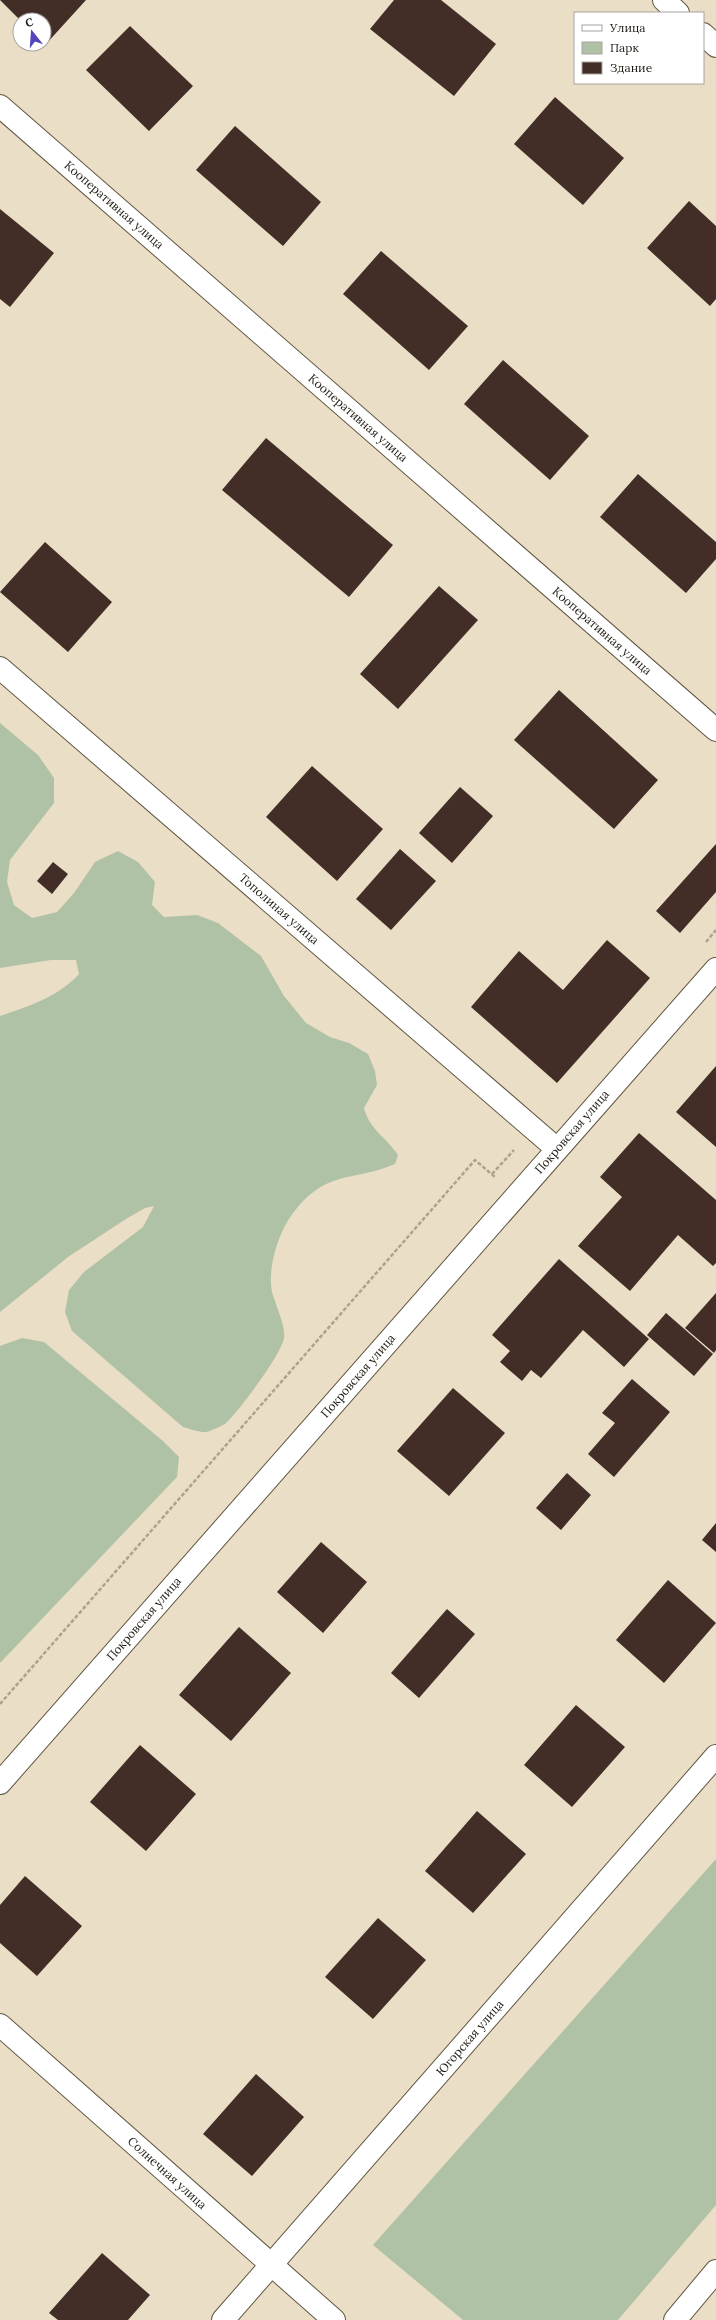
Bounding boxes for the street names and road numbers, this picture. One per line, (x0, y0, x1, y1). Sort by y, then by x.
street label: Кооперативная улица (62, 157, 167, 252)
street label: Кооперативная улица (306, 370, 411, 465)
street label: Кооперативная улица (550, 583, 655, 678)
street label: Тополиная улица (236, 870, 322, 947)
street label: Покровская улица (531, 1087, 612, 1177)
street label: Покровская улица (317, 1331, 398, 1421)
street label: Покровская улица (103, 1574, 184, 1664)
street label: Югорская улица (433, 1997, 507, 2079)
street label: Солнечная улица (125, 2133, 210, 2212)

